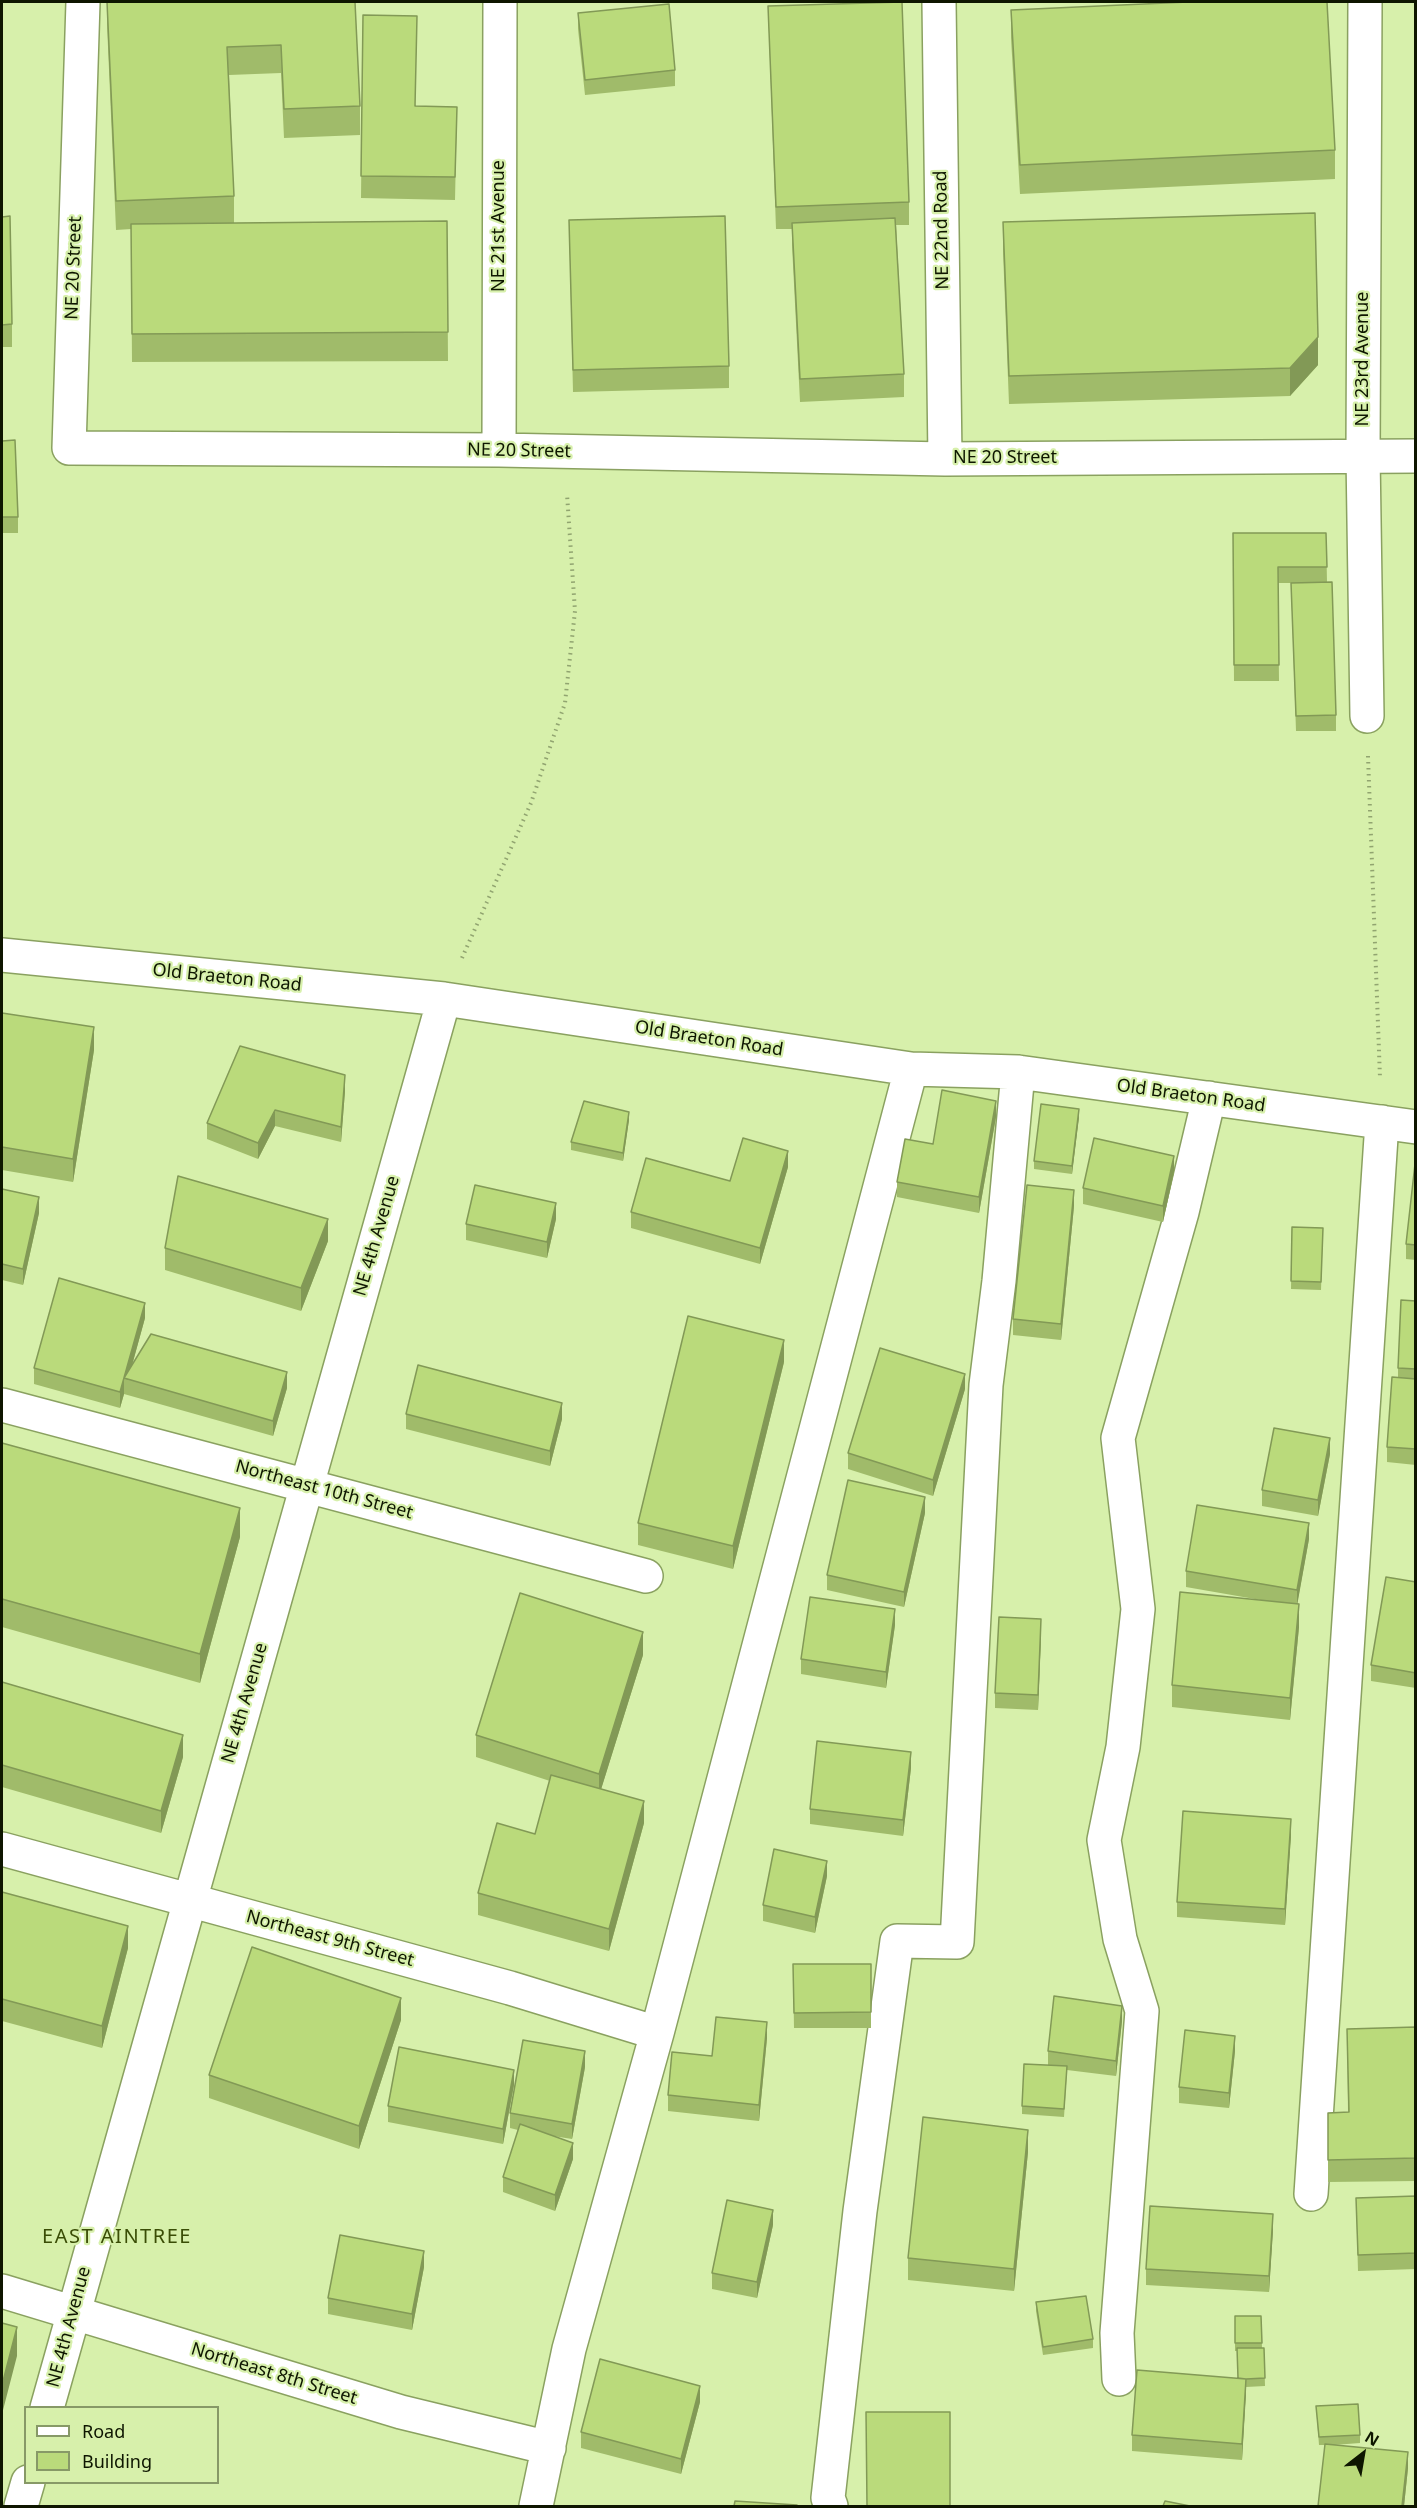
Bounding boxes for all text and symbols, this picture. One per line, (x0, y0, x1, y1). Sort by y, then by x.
street label: NE 21st Avenue (488, 160, 510, 292)
street label: NE 22nd Road (930, 170, 954, 290)
street label: NE 20 Street (61, 216, 87, 320)
street label: NE 23rd Avenue (1352, 292, 1374, 426)
street label: NE 20 Street (467, 439, 571, 463)
street label: NE 20 Street (953, 447, 1057, 469)
street label: Old Braeton Road (151, 959, 303, 997)
street label: Old Braeton Road (633, 1017, 785, 1061)
street label: Old Braeton Road (1115, 1075, 1267, 1117)
street label: NE 4th Avenue (350, 1173, 404, 1299)
street label: Northeast 10th Street (233, 1456, 415, 1524)
street label: NE 4th Avenue (218, 1640, 272, 1766)
street label: Northeast 9th Street (244, 1906, 416, 1972)
district label: EAST AINTREE (42, 2225, 192, 2249)
street label: NE 4th Avenue (43, 2264, 95, 2390)
street label: Northeast 8th Street (188, 2338, 360, 2410)
legend (24, 2406, 219, 2484)
text: Road (82, 2419, 125, 2443)
north arrow (1333, 2424, 1393, 2484)
text: N (1361, 2426, 1384, 2451)
text: Building (82, 2449, 152, 2473)

